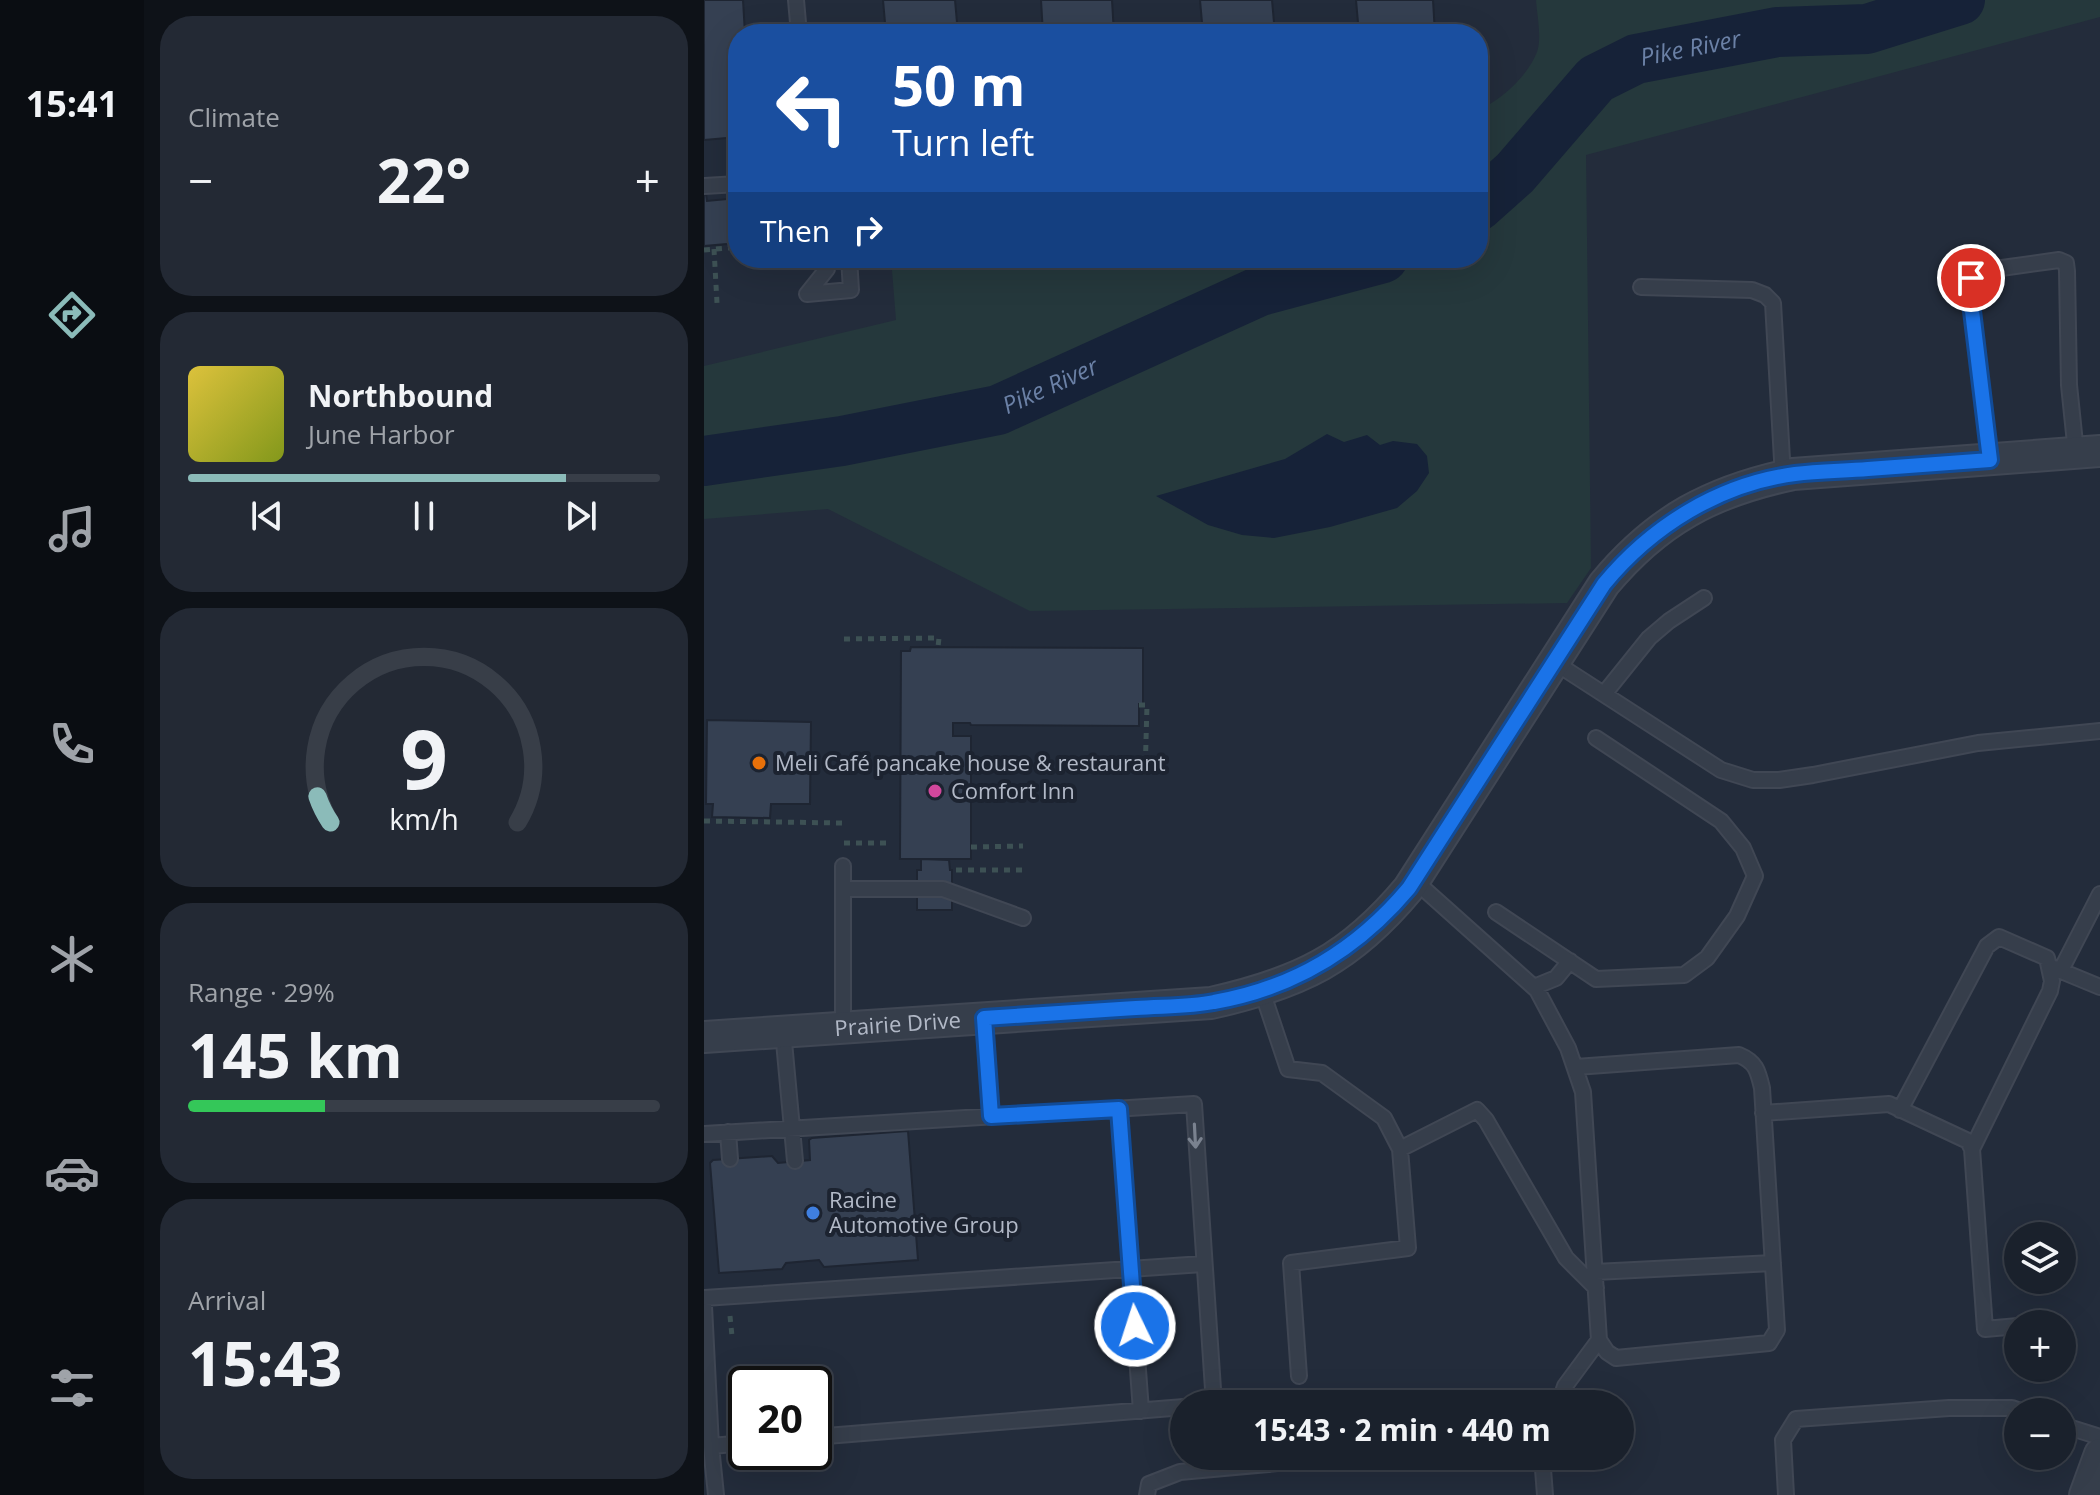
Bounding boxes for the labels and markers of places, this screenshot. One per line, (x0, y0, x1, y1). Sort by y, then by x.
pin (1937, 244, 2005, 312)
place label: Meli Café pancake house & restaurant (775, 747, 1166, 777)
marker: Meli Café pancake house & restaurant (750, 754, 768, 772)
place label: Comfort Inn (951, 775, 1075, 805)
marker: Comfort Inn (926, 782, 944, 800)
place label: Racine Automotive Group (829, 1184, 1019, 1239)
marker: Racine Automotive Group (804, 1204, 822, 1222)

